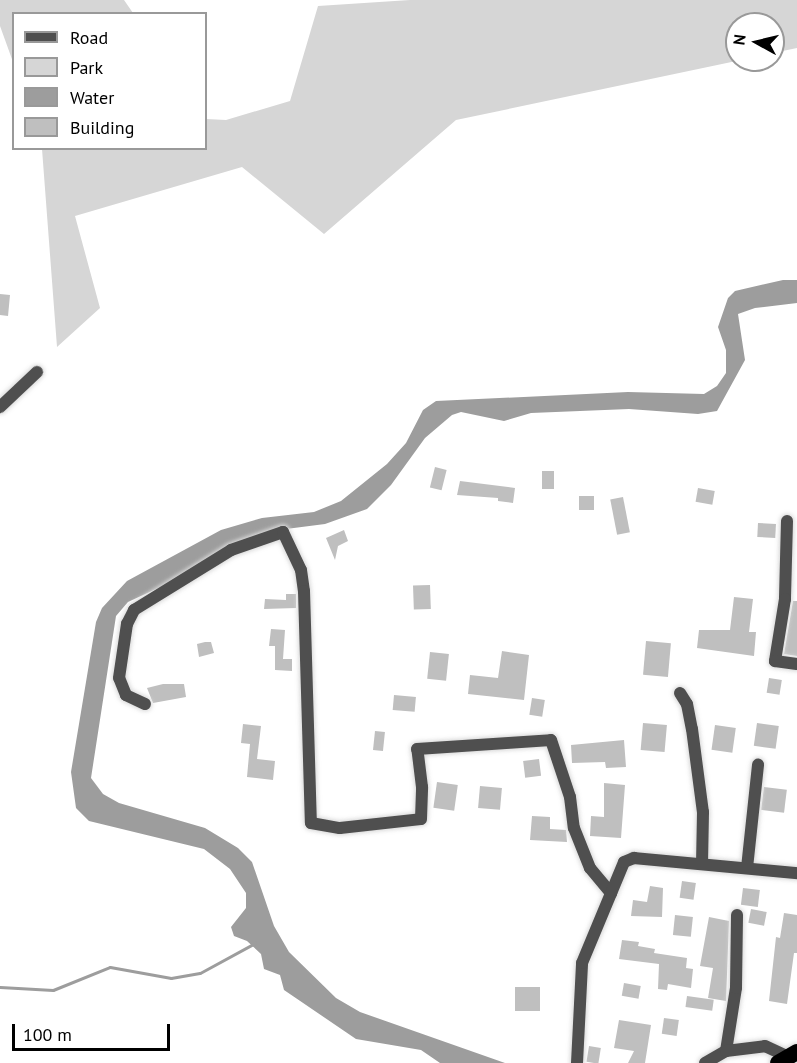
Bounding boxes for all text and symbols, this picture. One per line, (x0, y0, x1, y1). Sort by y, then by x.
legend (12, 12, 207, 150)
north arrow (725, 12, 785, 72)
text: Road (70, 26, 108, 49)
text: N (729, 33, 750, 46)
text: Park (70, 56, 103, 79)
text: Water (70, 86, 114, 109)
text: Building (70, 116, 134, 139)
scale bar (15, 1012, 172, 1050)
text: 100 m (23, 1023, 72, 1046)

